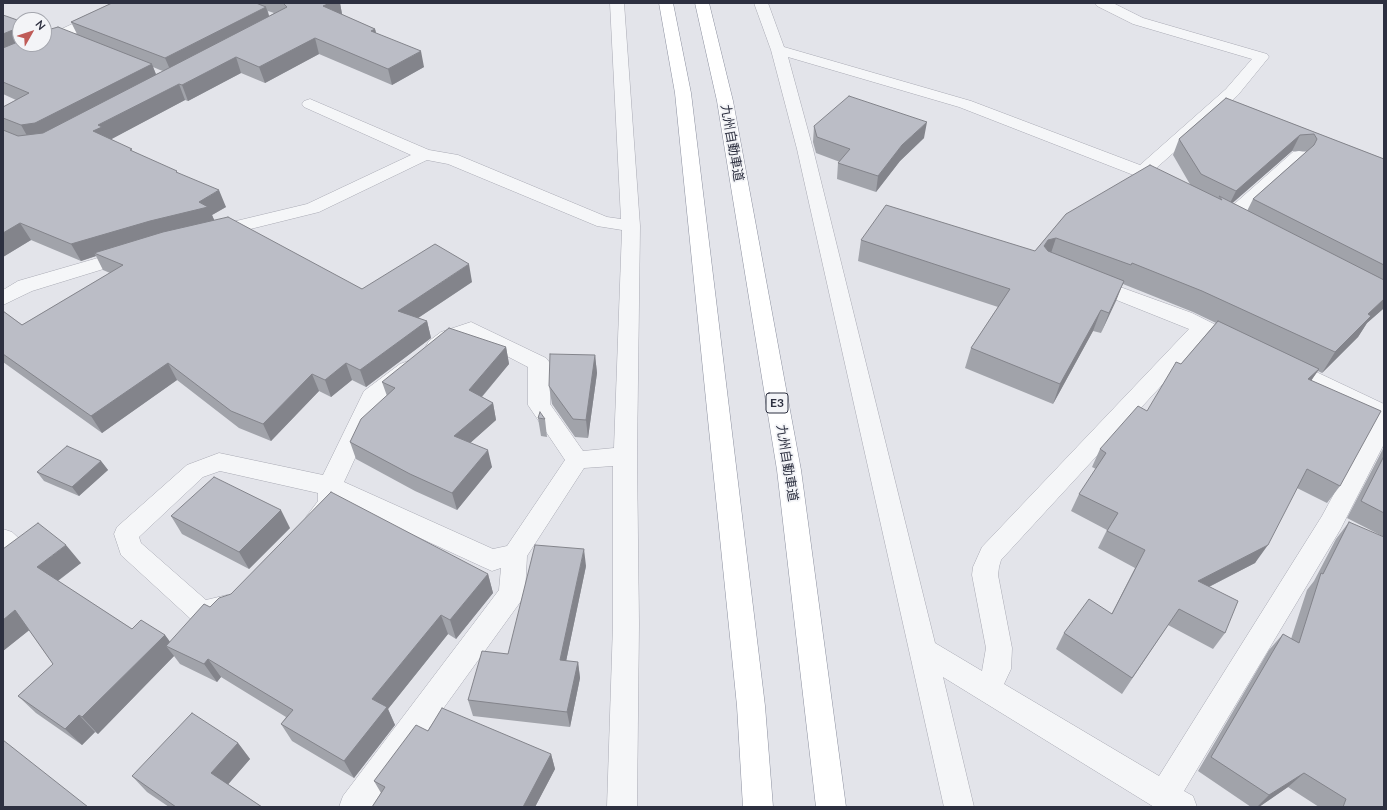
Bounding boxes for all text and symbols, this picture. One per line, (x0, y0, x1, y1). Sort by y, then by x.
north arrow (12, 12, 52, 52)
text: N (33, 17, 49, 32)
street label: 九州自動車道 (718, 103, 746, 183)
road number: E3 (766, 393, 788, 413)
street label: 九州自動車道 (773, 423, 801, 503)

